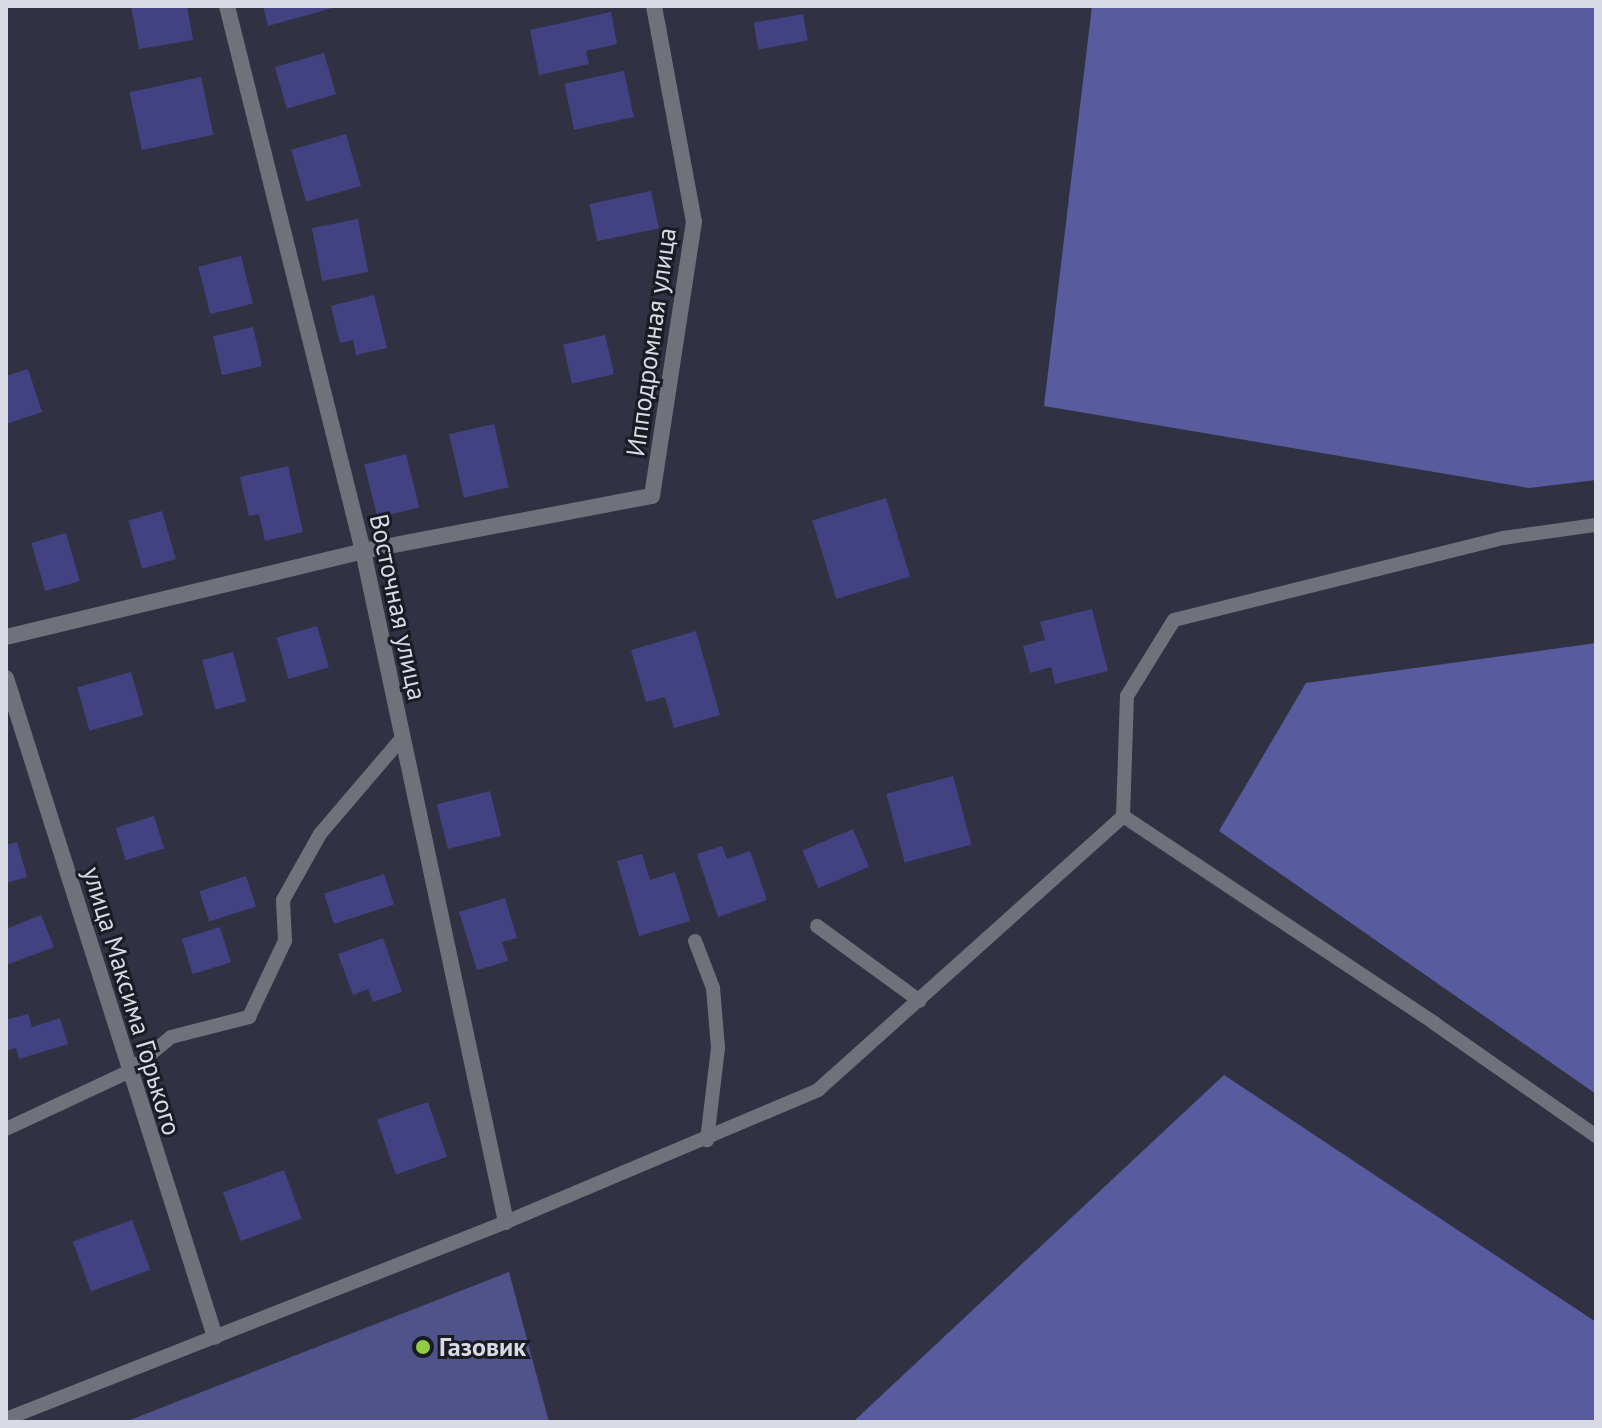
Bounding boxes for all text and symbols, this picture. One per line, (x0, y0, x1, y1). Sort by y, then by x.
street label: Ипподромная улица (620, 226, 682, 458)
street label: Восточная улица (363, 511, 433, 703)
street label: улица Максима Горького (76, 863, 188, 1139)
place label: Газовик (439, 1331, 526, 1363)
marker: Газовик (414, 1338, 432, 1356)

